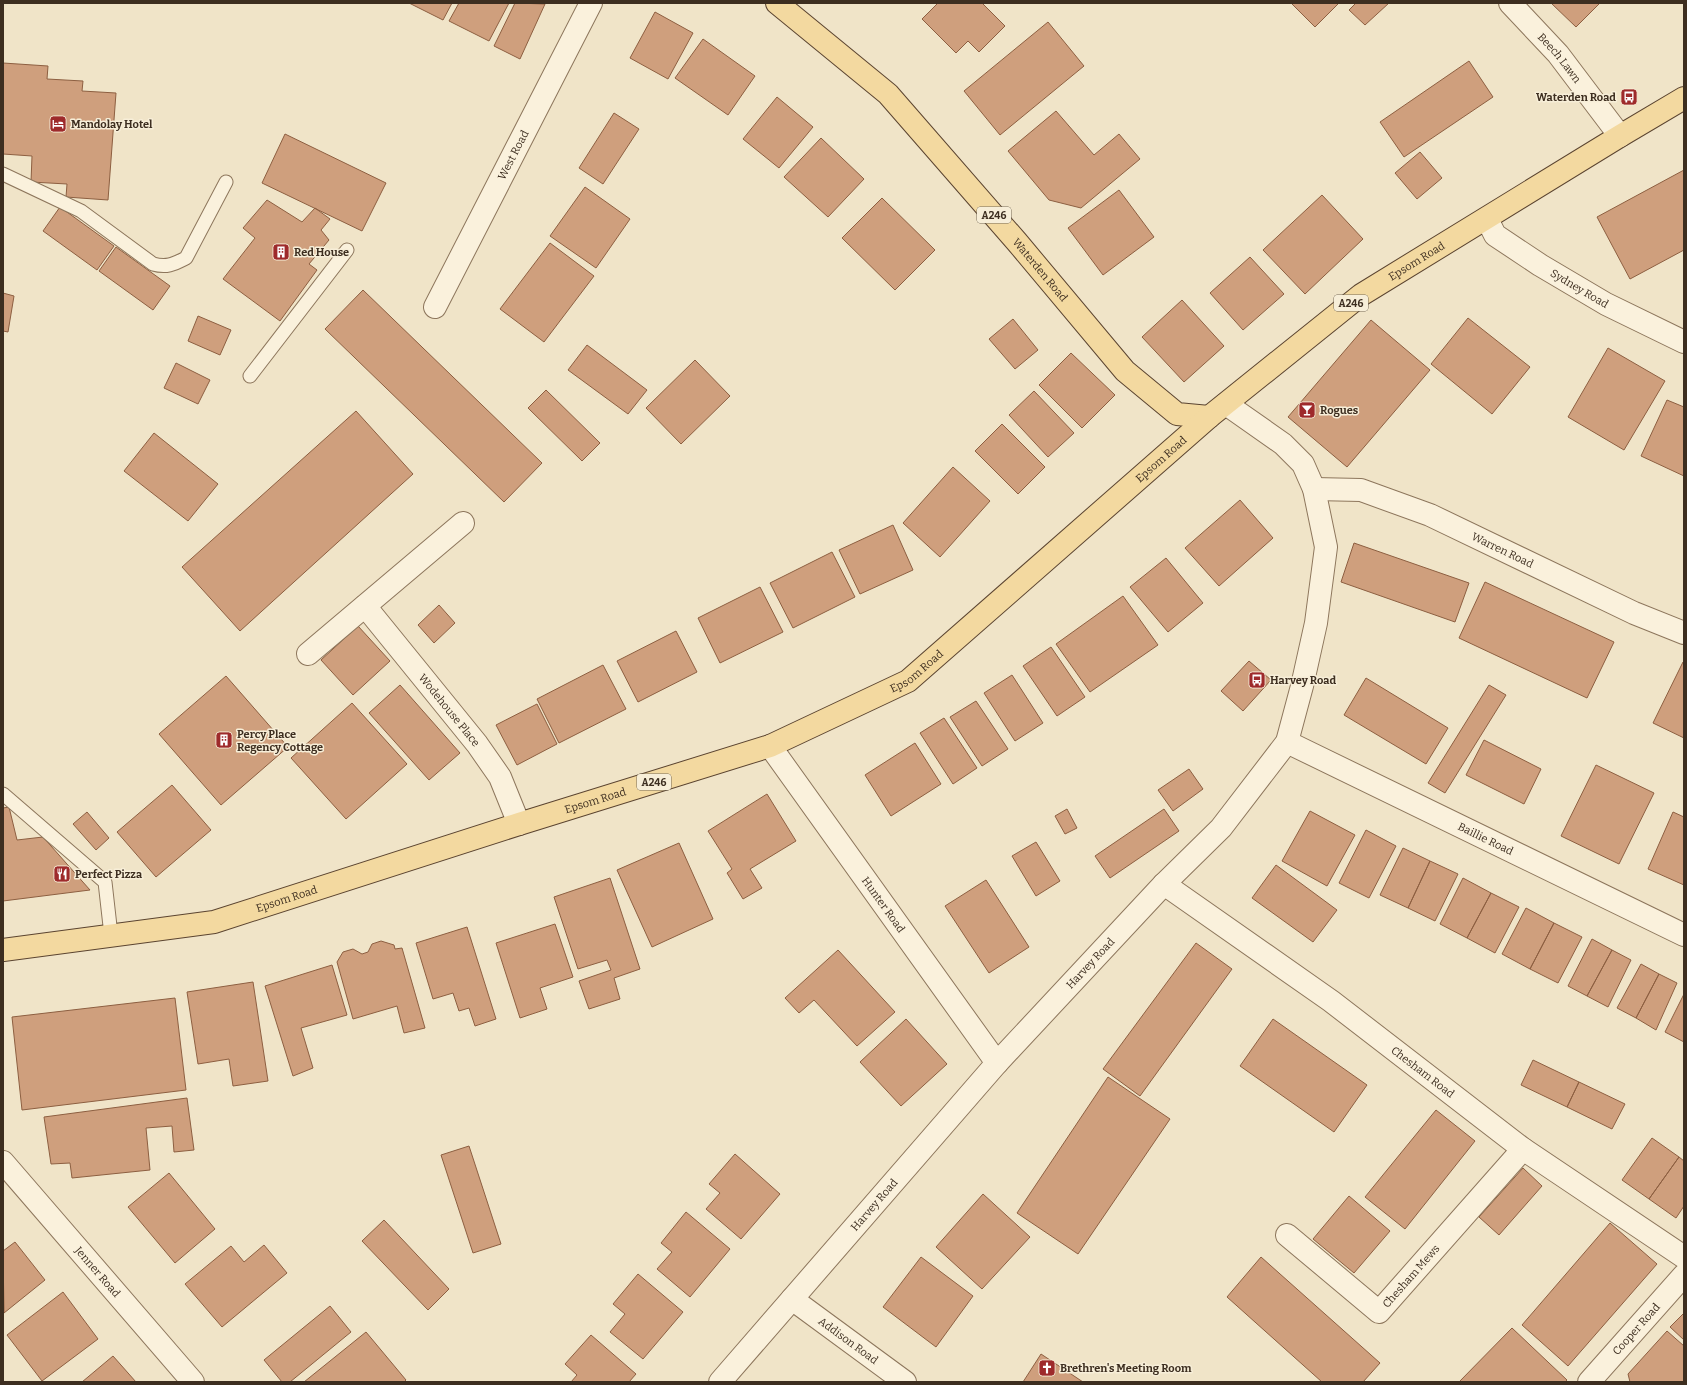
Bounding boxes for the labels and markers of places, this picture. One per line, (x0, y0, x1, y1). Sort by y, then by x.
bus stop icon: Waterden Road (1619, 87, 1639, 107)
place label: Waterden Road (1536, 91, 1616, 104)
hotel icon: Mandolay Hotel (48, 114, 68, 134)
place label: Mandolay Hotel (71, 118, 153, 131)
building icon: Red House (271, 242, 291, 262)
place label: Red House (294, 246, 349, 259)
bar icon: Rogues (1297, 400, 1317, 420)
place label: Rogues (1320, 404, 1359, 417)
bus stop icon: Harvey Road (1247, 670, 1267, 690)
place label: Harvey Road (1270, 674, 1336, 687)
place label: Percy Place Regency Cottage (237, 728, 323, 754)
building icon: Percy Place Regency Cottage (214, 730, 234, 750)
restaurant icon: Perfect Pizza (52, 864, 72, 884)
place label: Perfect Pizza (75, 868, 143, 881)
church icon: Brethren's Meeting Room (1037, 1358, 1057, 1378)
place label: Brethren's Meeting Room (1060, 1362, 1192, 1375)

